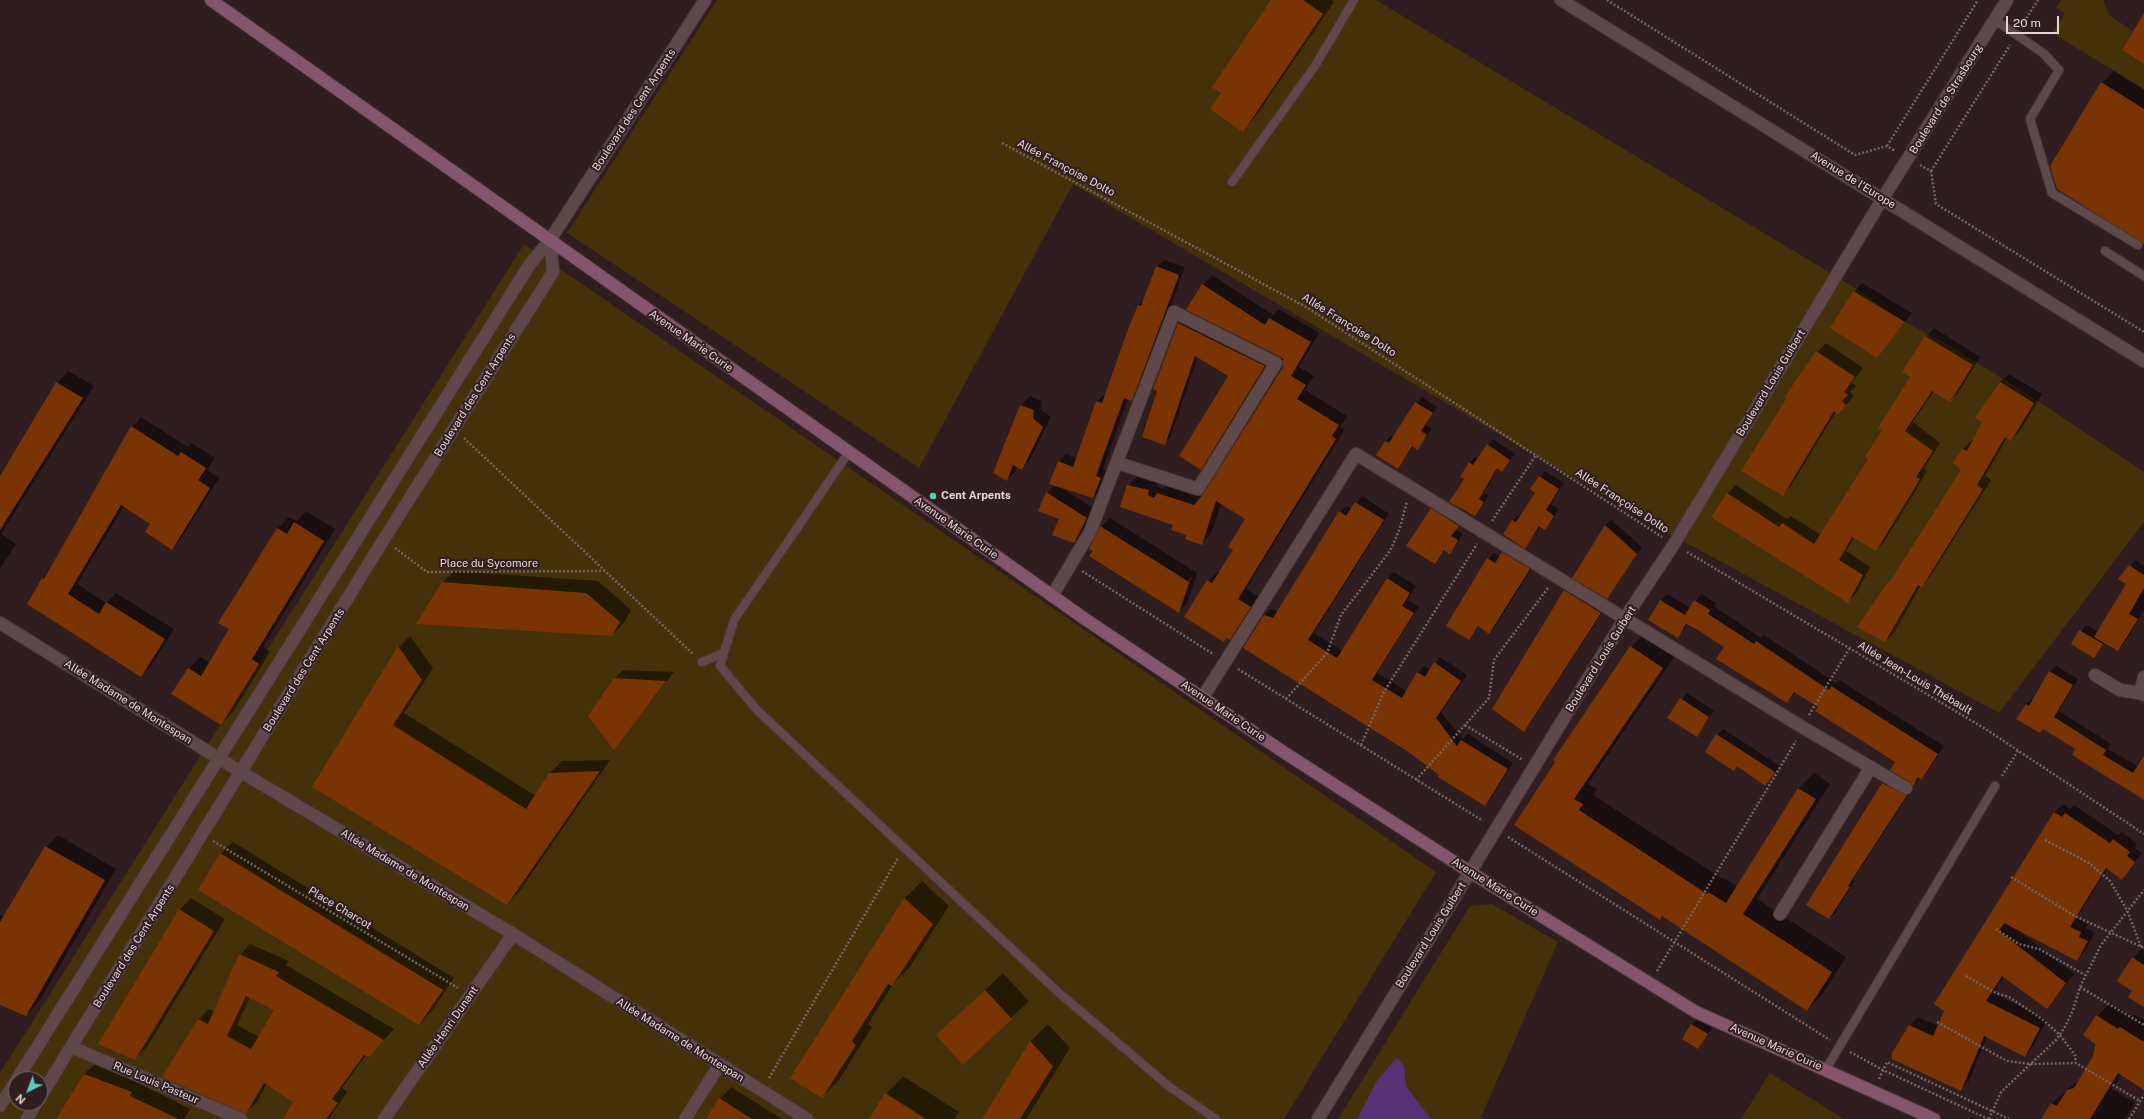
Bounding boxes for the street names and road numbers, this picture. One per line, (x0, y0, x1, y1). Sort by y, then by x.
street label: Boulevard de Strasbourg (1907, 42, 1985, 156)
street label: Boulevard des Cent Arpents (590, 46, 678, 174)
street label: Allée Françoise Dolto (1015, 137, 1117, 199)
street label: Avenue de l'Europe (1808, 148, 1898, 212)
street label: Allée Françoise Dolto (1299, 291, 1399, 359)
street label: Avenue Marie Curie (646, 307, 736, 375)
street label: Boulevard Louis Guibert (1734, 327, 1808, 439)
street label: Boulevard des Cent Arpents (432, 331, 518, 459)
street label: Allée Françoise Dolto (1573, 466, 1671, 536)
street label: Avenue Marie Curie (911, 494, 1001, 562)
street label: Place du Sycomore (440, 557, 538, 571)
street label: Boulevard Louis Guibert (1563, 604, 1639, 714)
street label: Boulevard des Cent Arpents (261, 606, 347, 734)
street label: Allée Jean-Louis Thébault (1855, 639, 1975, 717)
street label: Allée Madame de Montespan (62, 657, 194, 747)
street label: Avenue Marie Curie (1178, 678, 1268, 744)
street label: Allée Madame de Montespan (338, 826, 472, 914)
street label: Avenue Marie Curie (1449, 855, 1541, 919)
street label: Boulevard Louis Guibert (1393, 880, 1469, 990)
street label: Boulevard des Cent Arpents (91, 882, 177, 1010)
street label: Place Charcot (306, 884, 374, 932)
street label: Allée Henri Dunant (415, 984, 481, 1070)
street label: Allée Madame de Montespan (614, 995, 746, 1085)
street label: Avenue Marie Curie (1728, 1021, 1824, 1073)
street label: Rue Louis Pasteur (111, 1059, 201, 1107)

